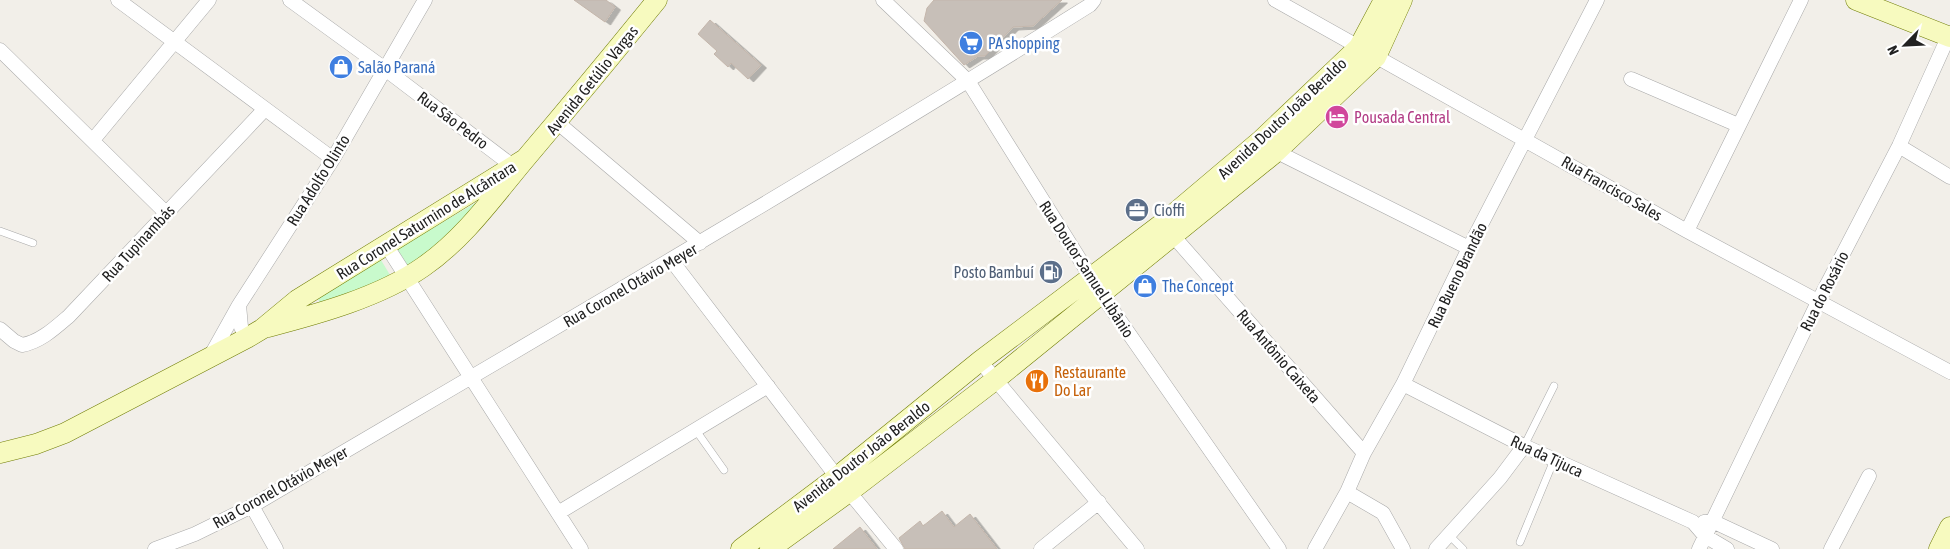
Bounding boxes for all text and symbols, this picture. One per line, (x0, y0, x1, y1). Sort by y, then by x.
north arrow (1880, 20, 1930, 70)
street label: Avenida Getúlio Vargas (543, 22, 642, 139)
supermarket icon: PA shopping (958, 30, 984, 56)
place label: PA shopping (988, 34, 1060, 53)
text: N (1884, 43, 1902, 57)
shop icon: Salão Paraná (328, 54, 354, 80)
street label: Avenida Doutor João Beraldo (1214, 54, 1350, 182)
place label: Salão Paraná (358, 58, 436, 76)
street label: Rua São Pedro (414, 88, 492, 152)
hotel icon: Pousada Central (1324, 104, 1350, 130)
place label: Pousada Central (1354, 108, 1451, 126)
street label: Rua Adolfo Olinto (283, 131, 353, 229)
street label: Rua Francisco Sales (1559, 152, 1666, 224)
street label: Rua Coronel Saturnino de Alcântara (333, 157, 519, 283)
street label: Rua Doutor Samuel Libânio (1036, 197, 1138, 341)
office icon: Cioffi (1124, 197, 1150, 223)
street label: Rua Tupinambás (98, 201, 179, 286)
place label: Cioffi (1154, 201, 1185, 219)
street label: Rua Bueno Brandão (1424, 219, 1490, 331)
street label: Rua Coronel Otávio Meyer (560, 239, 701, 332)
street label: Rua do Rosário (1796, 248, 1852, 334)
fuel station icon: Posto Bambuí (1038, 259, 1064, 285)
place label: Posto Bambuí (953, 263, 1034, 281)
shop icon: The Concept (1132, 273, 1158, 299)
place label: The Concept (1162, 277, 1234, 296)
street label: Rua Antônio Caixeta (1233, 306, 1325, 406)
place label: Restaurante Do Lar (1054, 363, 1126, 399)
restaurant icon: Restaurante Do Lar (1024, 368, 1050, 394)
street label: Avenida Doutor João Beraldo (789, 397, 933, 515)
street label: Rua da Tijuca (1508, 431, 1586, 481)
street label: Rua Coronel Otávio Meyer (209, 442, 351, 532)

